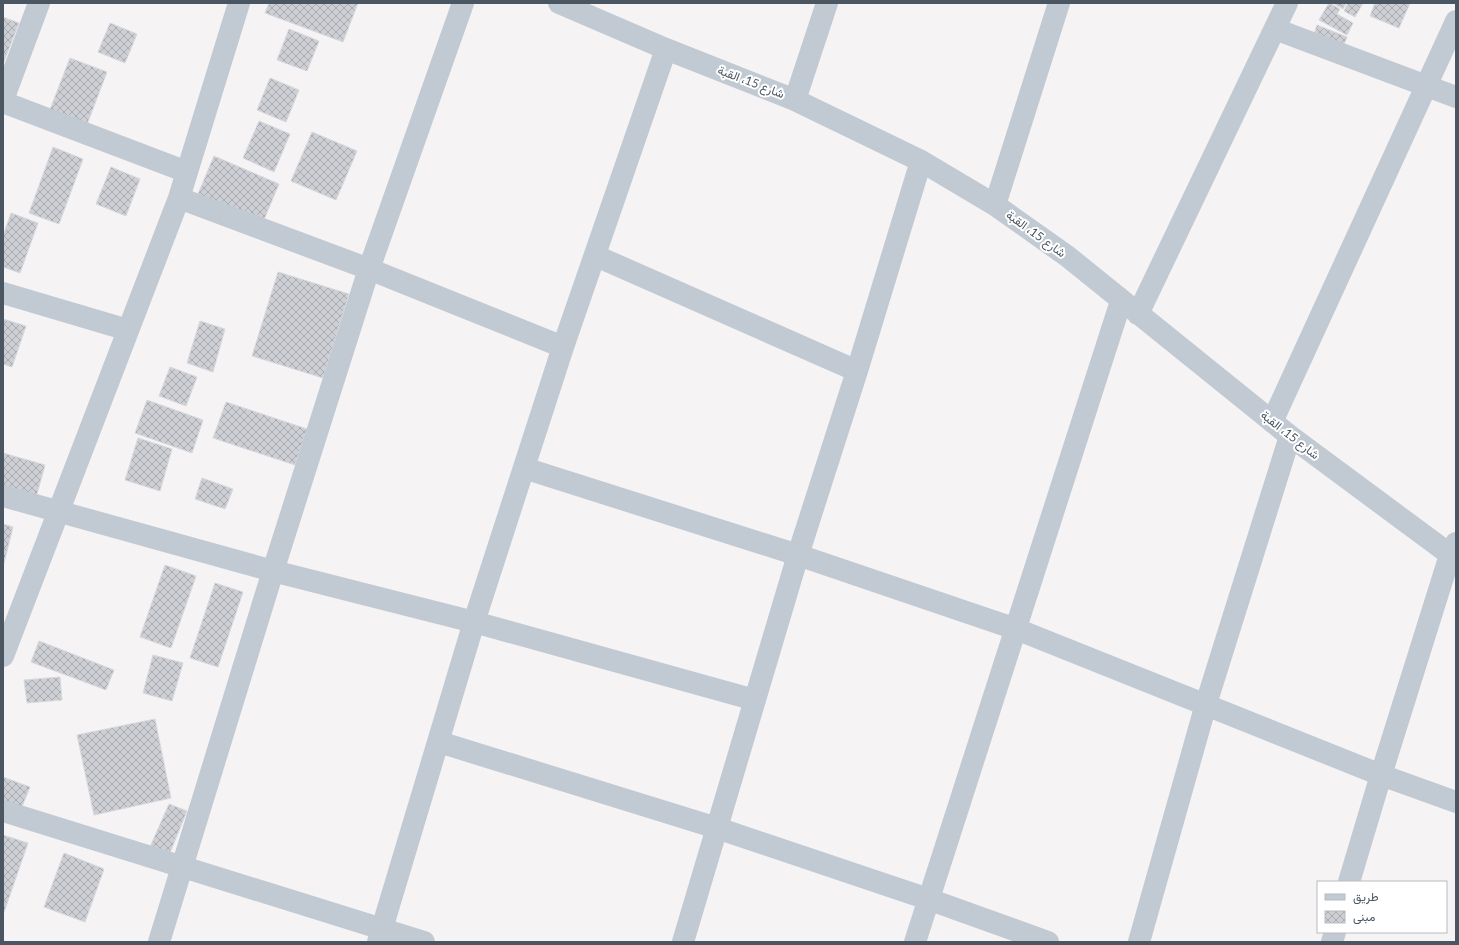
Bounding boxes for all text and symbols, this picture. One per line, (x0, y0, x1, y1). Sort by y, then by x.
street label: شارع 15، القبة (715, 62, 787, 103)
street label: شارع 15، القبة (1002, 207, 1069, 262)
street label: شارع 15، القبة (1257, 407, 1323, 464)
legend (1317, 881, 1447, 933)
text: طريق (1353, 889, 1379, 905)
text: مبنى (1353, 909, 1375, 925)

